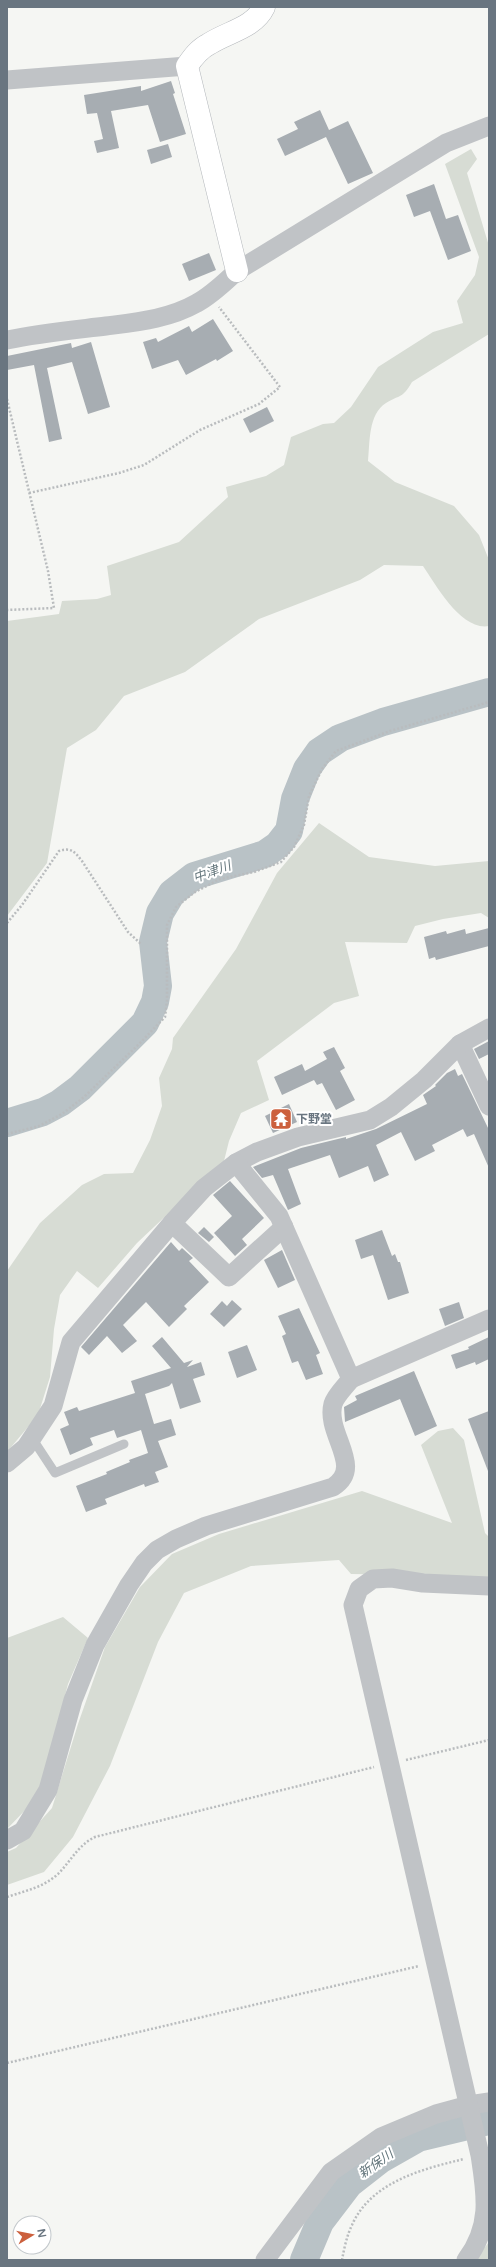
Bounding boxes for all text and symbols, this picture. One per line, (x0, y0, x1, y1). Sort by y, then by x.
water label: 中津川 (191, 857, 235, 886)
temple icon: 下野堂 (268, 1106, 294, 1132)
place label: 下野堂 (296, 1112, 332, 1126)
water label: 新保川 (355, 2145, 398, 2182)
north arrow (12, 2215, 52, 2255)
text: N (34, 2228, 49, 2239)

